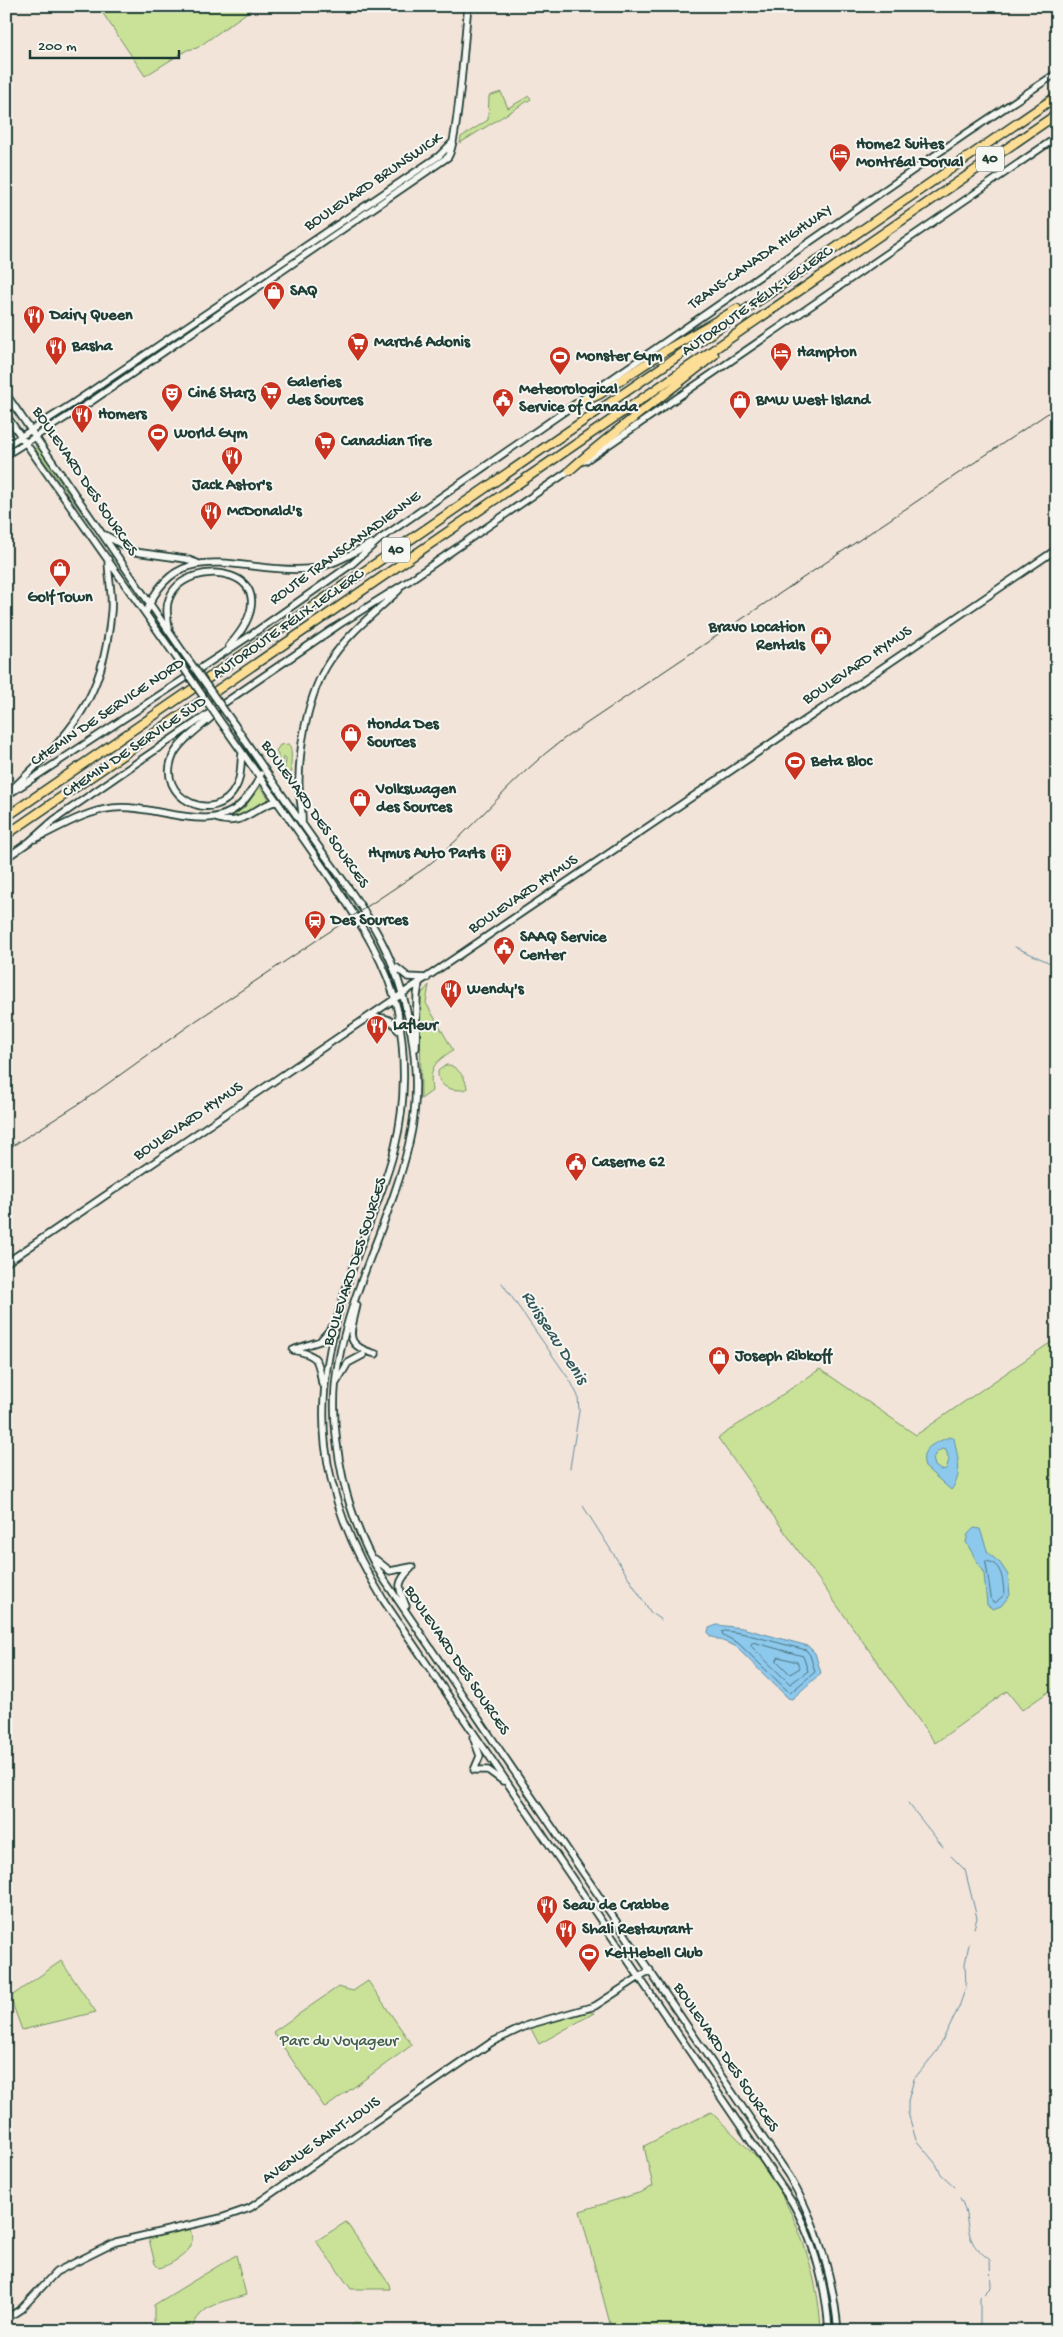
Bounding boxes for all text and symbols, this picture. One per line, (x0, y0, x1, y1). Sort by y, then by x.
scale bar (30, 28, 179, 60)
text: 200 m (38, 38, 77, 56)
street label: BOULEVARD BRUNSWICK (301, 128, 448, 237)
place label: Home2 Suites Montréal Dorval (856, 136, 964, 173)
hotel icon: Home2 Suites Montréal Dorval (828, 142, 852, 173)
road number: 40 (976, 146, 1004, 172)
street label: TRANS-CANADA HIGHWAY (685, 201, 837, 315)
street label: AUTOROUTE FÉLIX-LECLERC (679, 242, 838, 362)
shop icon: SAQ (262, 280, 286, 311)
place label: SAQ (290, 283, 318, 302)
restaurant icon: Dairy Queen (22, 304, 46, 335)
place label: Dairy Queen (48, 307, 133, 326)
supermarket icon: Marché Adonis (346, 331, 370, 362)
place label: Marché Adonis (374, 334, 471, 353)
restaurant icon: Basha (44, 335, 68, 366)
place label: Basha (71, 338, 114, 357)
hotel icon: Hampton (769, 341, 793, 372)
place label: Hampton (797, 344, 857, 363)
sports icon: Monster Gym (548, 345, 572, 376)
place label: Monster Gym (576, 348, 663, 367)
place label: Galeries des Sources (287, 374, 364, 411)
supermarket icon: Galeries des Sources (259, 380, 283, 411)
place label: Meteorological Service of Canada (519, 381, 639, 418)
theatre icon: Ciné Starz (160, 382, 184, 413)
place label: Ciné Starz (187, 385, 256, 404)
public building icon: Meteorological Service of Canada (491, 387, 515, 418)
shop icon: BMW West Island (728, 389, 752, 420)
place label: BMW West Island (755, 392, 871, 411)
street label: BOULEVARD DES SOURCES (26, 403, 141, 561)
restaurant icon: Homers (70, 403, 94, 434)
place label: Homers (98, 406, 148, 425)
sports icon: World Gym (146, 422, 170, 453)
place label: World Gym (173, 425, 248, 444)
supermarket icon: Canadian Tire (313, 430, 337, 461)
place label: Canadian Tire (340, 433, 432, 452)
restaurant icon: Jack Astor's (220, 445, 244, 476)
place label: Jack Astor's (191, 477, 273, 496)
street label: ROUTE TRANSCANADIENNE (267, 487, 426, 610)
restaurant icon: McDonald's (199, 500, 223, 531)
place label: McDonald's (227, 503, 303, 522)
road number: 40 (382, 538, 410, 562)
shop icon: Golf Town (48, 557, 72, 588)
street label: AUTOROUTE FÉLIX-LECLERC (210, 565, 369, 685)
place label: Golf Town (27, 588, 93, 608)
place label: Bravo Location Rentals (708, 619, 806, 656)
street label: BOULEVARD HYMUS (799, 622, 917, 710)
shop icon: Bravo Location Rentals (809, 625, 833, 656)
street label: CHEMIN DE SERVICE NORD (28, 654, 189, 771)
street label: CHEMIN DE SERVICE SUD (60, 693, 211, 803)
place label: Honda Des Sources (367, 716, 440, 753)
shop icon: Honda Des Sources (339, 722, 363, 753)
street label: BOULEVARD DES SOURCES (255, 737, 373, 893)
sports icon: Beta Bloc (783, 750, 807, 781)
place label: Beta Bloc (810, 753, 874, 772)
place label: Volkswagen des Sources (375, 781, 456, 818)
shop icon: Volkswagen des Sources (348, 787, 372, 818)
building icon: Hymus Auto Parts (489, 842, 513, 873)
place label: Hymus Auto Parts (368, 845, 486, 864)
street label: BOULEVARD HYMUS (465, 851, 583, 939)
station icon: Des Sources (303, 909, 327, 940)
place label: Des Sources (329, 912, 409, 931)
place label: SAAQ Service Center (519, 929, 607, 966)
public building icon: SAAQ Service Center (492, 935, 516, 966)
restaurant icon: Wendy's (439, 978, 463, 1009)
place label: Wendy's (466, 981, 525, 1000)
restaurant icon: Lafleur (365, 1014, 389, 1045)
place label: Lafleur (393, 1017, 440, 1036)
street label: BOULEVARD HYMUS (130, 1078, 248, 1166)
public building icon: Caserne 62 (564, 1151, 588, 1182)
place label: Caserne 62 (591, 1154, 665, 1173)
street label: BOULEVARD DES SOURCES (319, 1175, 392, 1350)
water label: Ruisseau Denis (516, 1287, 593, 1391)
shop icon: Joseph Ribkoff (707, 1345, 731, 1376)
place label: Joseph Ribkoff (734, 1347, 834, 1367)
street label: BOULEVARD DES SOURCES (398, 1582, 513, 1740)
restaurant icon: Seau de Crabbe (535, 1894, 559, 1925)
place label: Seau de Crabbe (563, 1897, 669, 1916)
restaurant icon: Shali Restaurant (554, 1918, 578, 1949)
place label: Shali Restaurant (582, 1921, 693, 1940)
sports icon: Kettlebell Club (577, 1942, 601, 1973)
place label: Kettlebell Club (604, 1945, 703, 1964)
street label: BOULEVARD DES SOURCES (667, 1979, 782, 2137)
park label: Parc du Voyageur (279, 2033, 399, 2052)
street label: AVENUE SAINT-LOUIS (259, 2093, 385, 2189)

